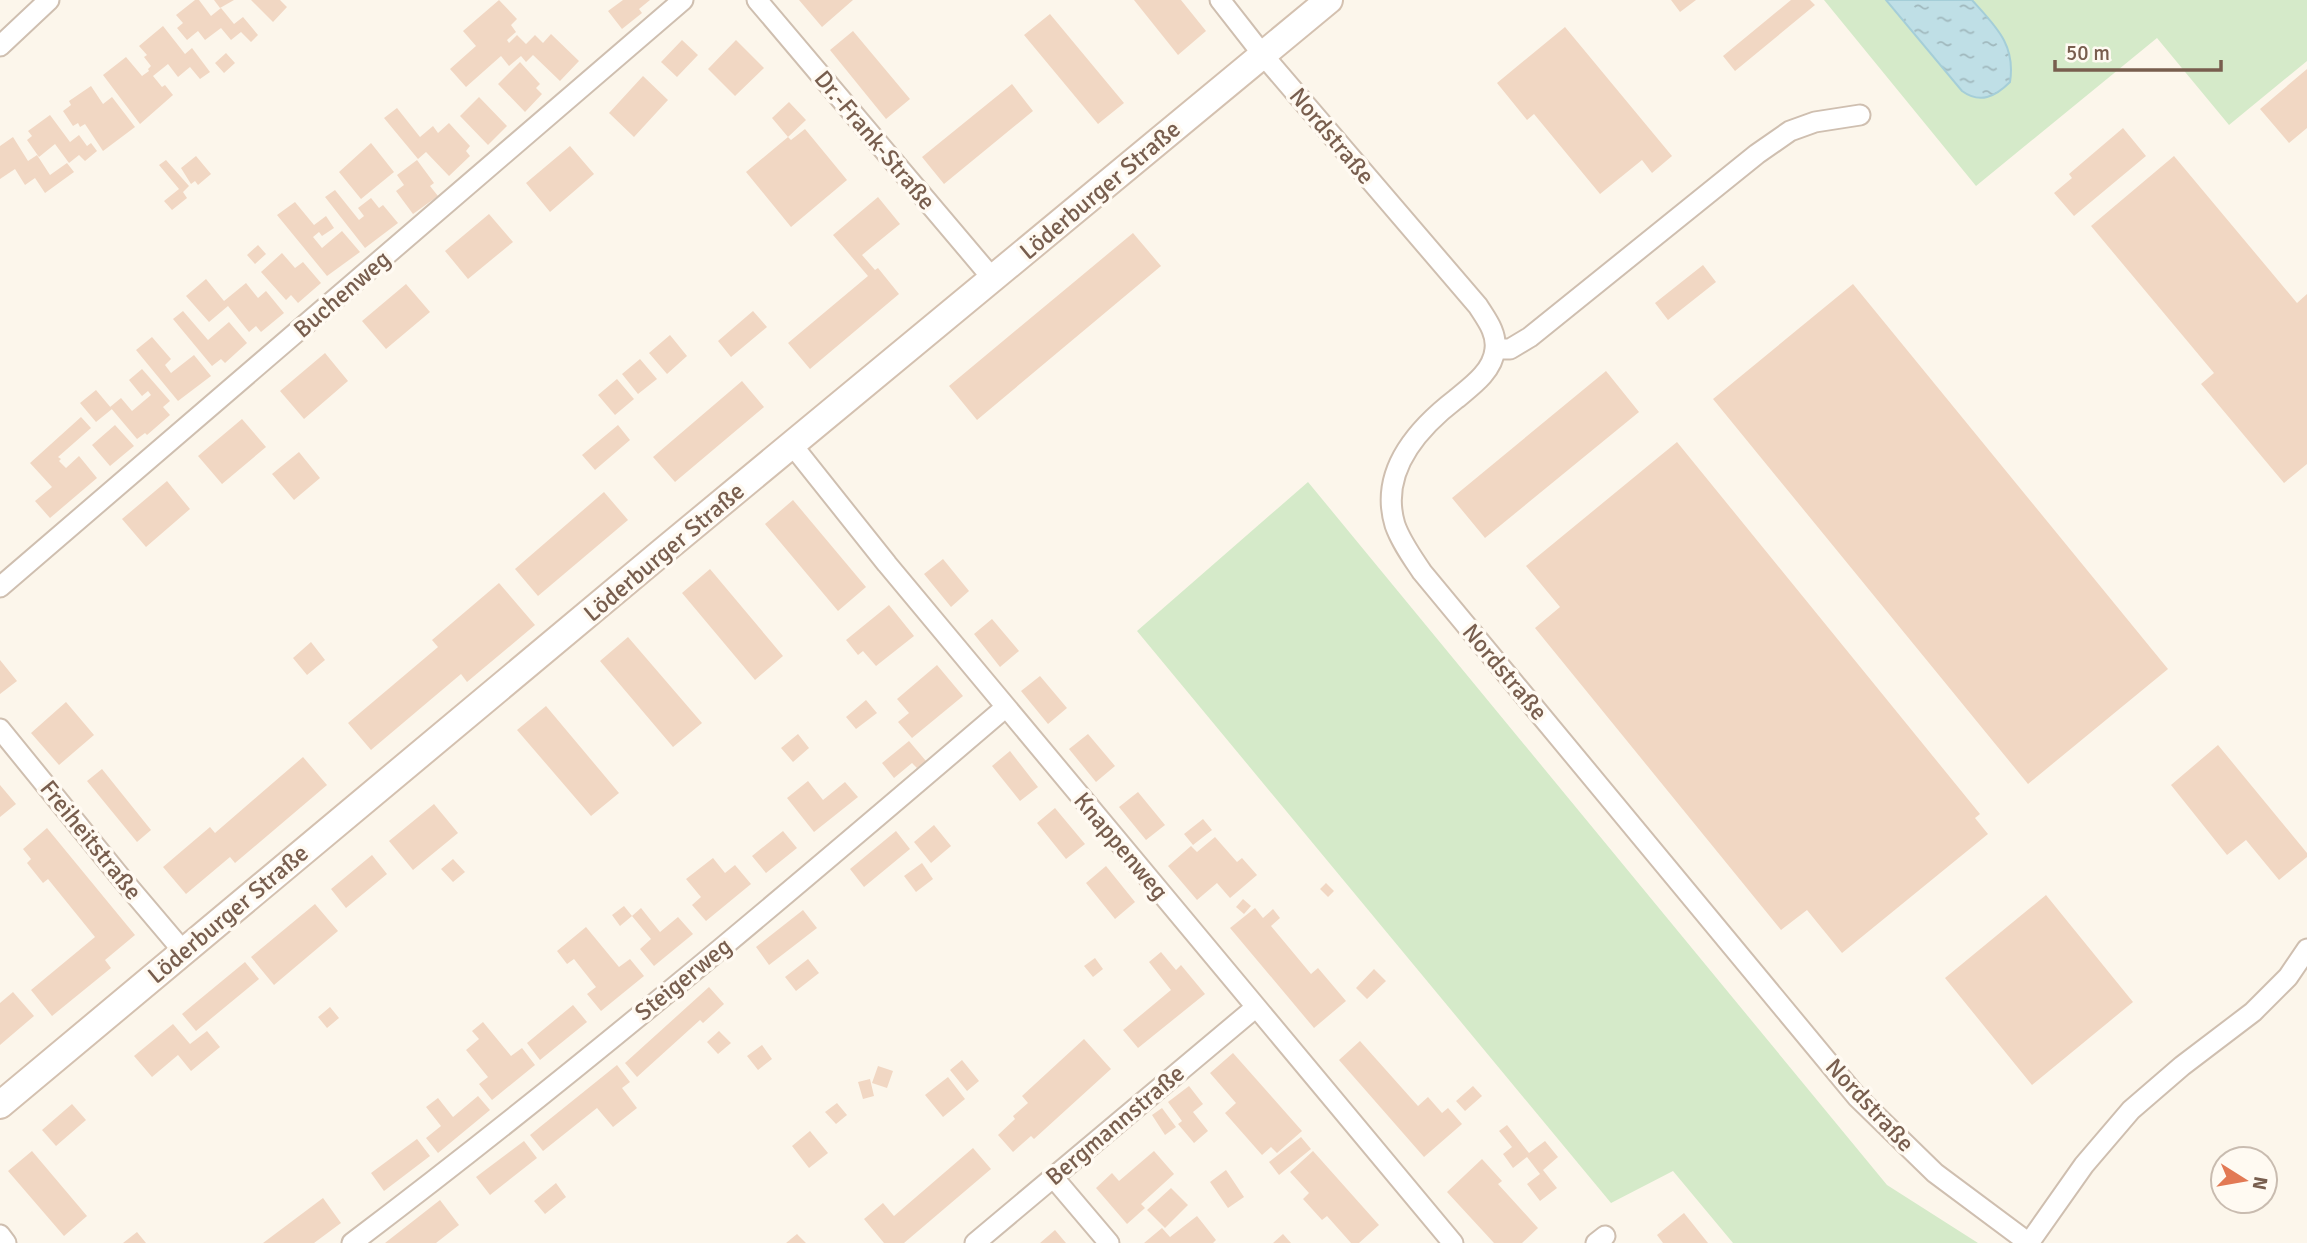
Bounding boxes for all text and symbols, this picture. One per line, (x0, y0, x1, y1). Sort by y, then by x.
scale bar (2055, 28, 2221, 72)
text: 50 m (2066, 40, 2110, 66)
street label: Dr.-Frank-Straße (808, 64, 942, 216)
street label: Nordstraße (1283, 82, 1381, 190)
street label: Löderburger Straße (1013, 114, 1187, 266)
street label: Buchenweg (287, 244, 397, 344)
street label: Löderburger Straße (577, 476, 751, 628)
street label: Nordstraße (1456, 618, 1554, 726)
street label: Freiheitstraße (34, 774, 148, 906)
street label: Knappenweg (1067, 786, 1175, 906)
street label: Löderburger Straße (141, 838, 315, 990)
street label: Steigerweg (629, 931, 737, 1027)
street label: Nordstraße (1819, 1052, 1921, 1158)
street label: Bergmannstraße (1039, 1058, 1191, 1192)
north arrow (2209, 1145, 2279, 1215)
text: N (2247, 1174, 2273, 1192)

